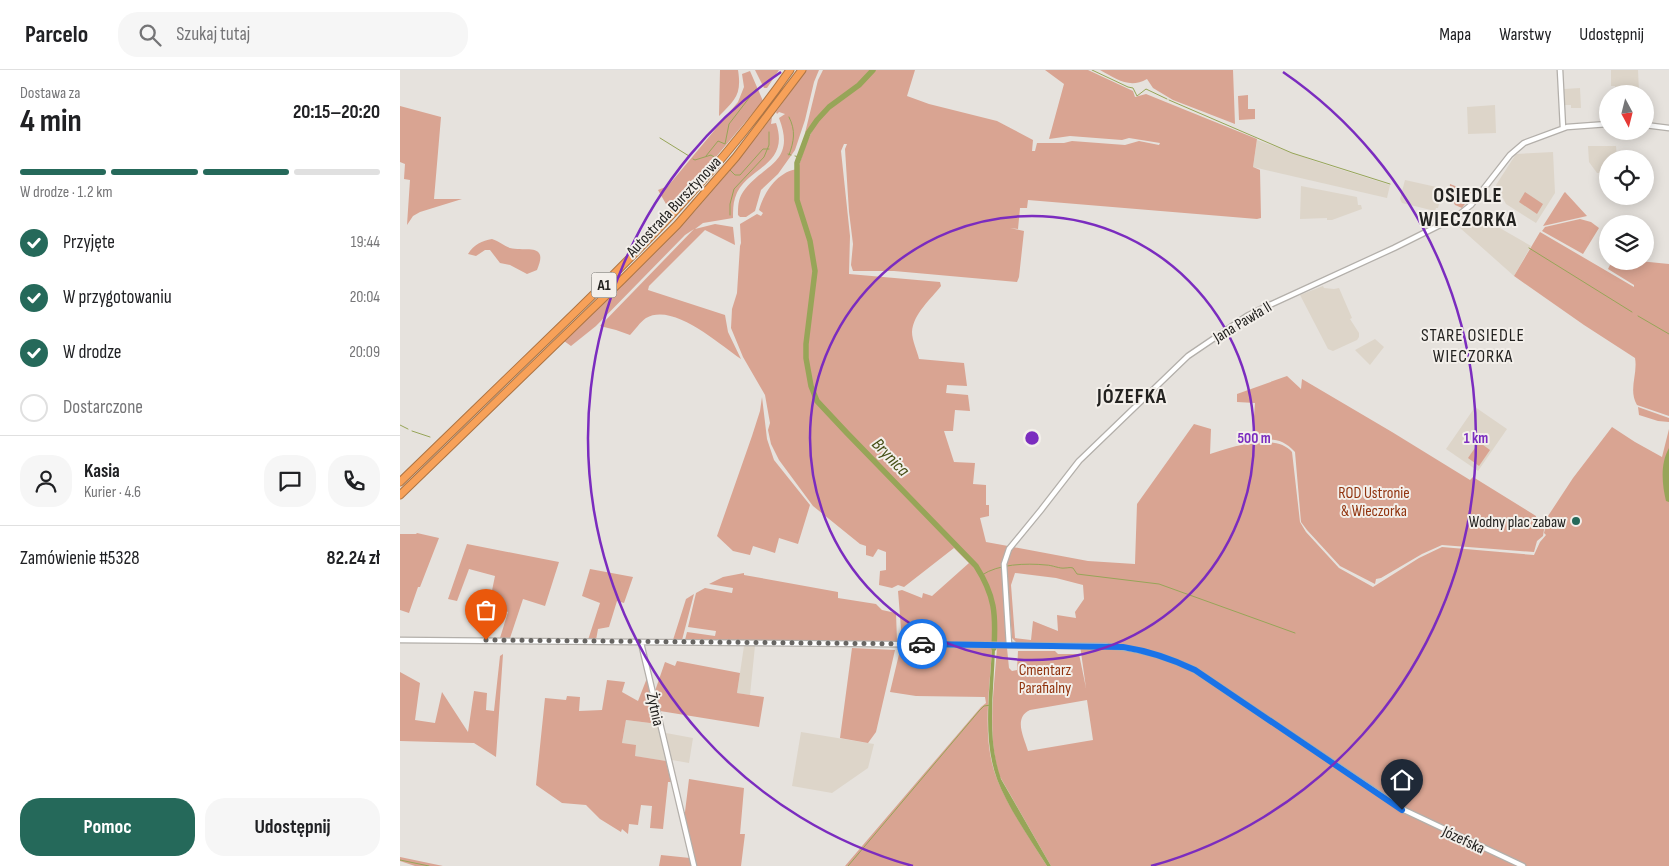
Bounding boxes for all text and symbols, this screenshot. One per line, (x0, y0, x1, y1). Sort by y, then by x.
search box (118, 12, 468, 57)
text: Parcelo (25, 20, 88, 49)
icon: search (136, 21, 164, 49)
text: Szukaj tutaj (176, 23, 250, 46)
text: Mapa (1439, 24, 1471, 45)
text: Warstwy (1499, 24, 1551, 45)
text: Udostępnij (1579, 24, 1644, 45)
text: Dostawa za (20, 84, 81, 103)
north arrow (1599, 85, 1654, 140)
map controls (1599, 85, 1654, 270)
text: 20:15–20:20 (293, 101, 380, 124)
text: 4 min (20, 102, 82, 141)
button: locate (1599, 150, 1654, 205)
street label: Autostrada Bursztynowa (622, 153, 725, 262)
text: W drodze · 1.2 km (20, 183, 113, 202)
district label: OSIEDLE WIECZORKA (1419, 183, 1517, 232)
button: layers (1599, 215, 1654, 270)
icon: check (20, 229, 48, 257)
text: Przyjęte (63, 231, 115, 254)
text: 19:44 (351, 233, 380, 252)
road number: A1 (592, 272, 616, 298)
icon: check (20, 284, 48, 312)
text: W przygotowaniu (63, 286, 172, 309)
text: 20:04 (350, 288, 380, 307)
street label: Jana Pawła II (1209, 297, 1275, 348)
district label: STARE OSIEDLE WIECZORKA (1421, 325, 1525, 367)
icon: check (20, 339, 48, 367)
text: W drodze (63, 341, 121, 364)
text: 20:09 (349, 343, 380, 362)
district label: JÓZEFKA (1096, 384, 1167, 409)
text: Dostarczone (63, 396, 143, 419)
centre of rings (1023, 429, 1041, 447)
text: 500 m (1237, 429, 1271, 448)
text: 1 km (1464, 429, 1488, 448)
water label: Brynica (867, 434, 914, 481)
button: person (20, 455, 72, 507)
button: chat (264, 455, 316, 507)
button: phone (328, 455, 380, 507)
text: Kasia (84, 460, 120, 483)
text: Kurier · 4.6 (84, 483, 141, 502)
park label: ROD Ustronie & Wieczorka (1338, 484, 1410, 521)
place label: Wodny plac zabaw (1469, 513, 1566, 532)
marker: Wodny plac zabaw (1570, 515, 1582, 527)
text: Zamówienie #5328 (20, 547, 140, 570)
text: 82.24 zł (327, 547, 380, 570)
pin (465, 589, 507, 640)
icon: bag (472, 596, 500, 624)
courier (897, 619, 947, 669)
icon: car (908, 630, 936, 658)
park label: Cmentarz Parafialny (1019, 661, 1072, 698)
street label: Żytnia (642, 691, 668, 728)
pin (1381, 759, 1423, 810)
icon: home (1388, 766, 1416, 794)
button: Pomoc (20, 798, 195, 856)
button: Udostępnij (205, 798, 380, 856)
street label: Józefska (1438, 822, 1487, 858)

